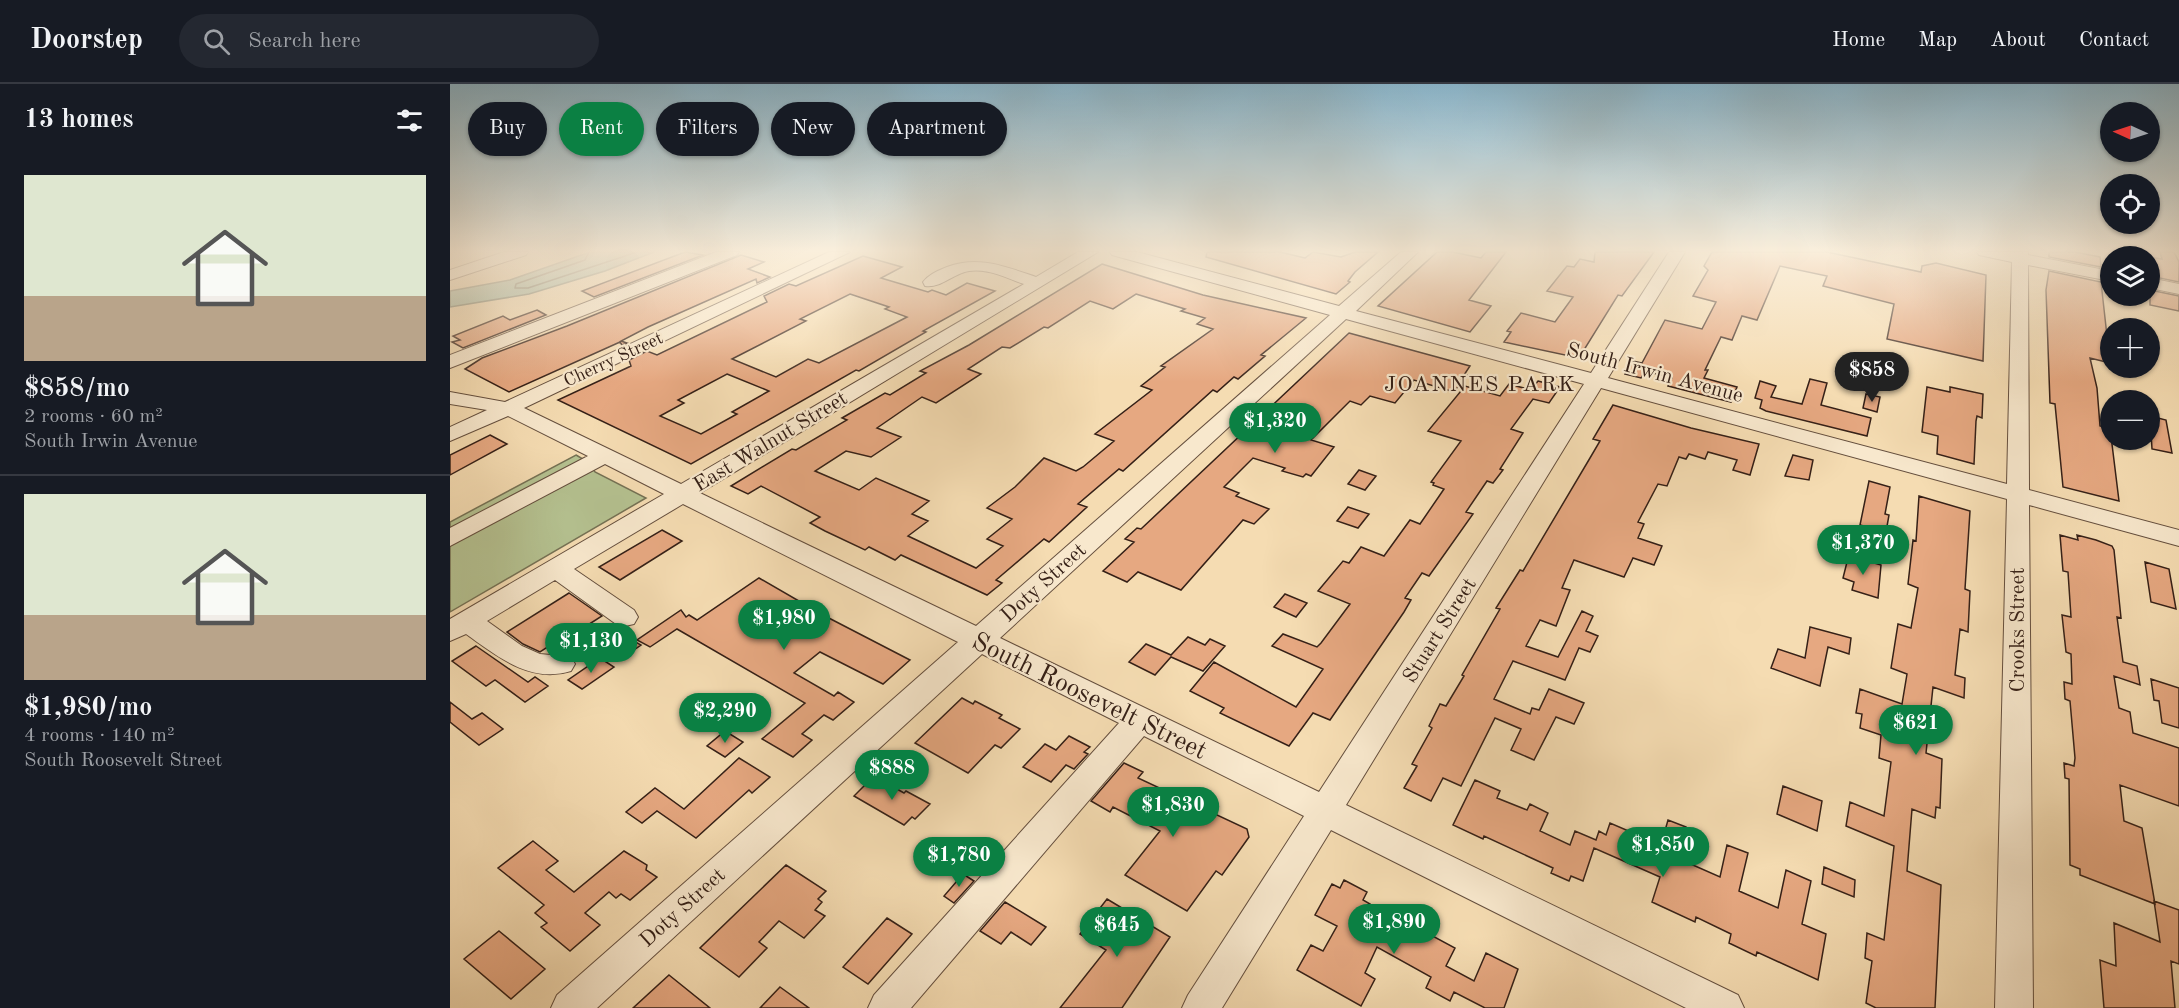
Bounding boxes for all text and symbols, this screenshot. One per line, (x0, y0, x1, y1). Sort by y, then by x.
search box (179, 14, 599, 68)
icon: search (200, 25, 233, 58)
text: Doorstep (30, 27, 143, 55)
text: Search here (248, 30, 361, 52)
text: Home (1832, 30, 1885, 51)
text: Map (1918, 30, 1957, 51)
text: About (1990, 30, 2046, 51)
text: Contact (2079, 30, 2149, 51)
chip: Buy (468, 102, 547, 156)
chip: Rent (559, 102, 644, 156)
chip: Filters (656, 102, 759, 156)
chip: New (771, 102, 855, 156)
chip: Apartment (867, 102, 1007, 156)
north arrow (2100, 102, 2160, 162)
map controls (2100, 102, 2160, 450)
icon: filters (393, 104, 426, 137)
text: 13 homes (24, 107, 133, 133)
button: locate (2100, 174, 2160, 234)
icon: home (171, 214, 279, 322)
button: layers (2100, 246, 2160, 306)
button: + (2100, 318, 2160, 378)
street label: Cherry Street (561, 329, 666, 391)
street label: South Irwin Avenue (1564, 340, 1745, 407)
pin: $858 (1836, 352, 1908, 403)
text: $858 (1849, 361, 1895, 381)
district label: JOANNES PARK (1384, 374, 1576, 396)
text: $858/mo (24, 376, 130, 402)
street label: East Walnut Street (690, 388, 851, 496)
button: − (2100, 390, 2160, 450)
pin: $1,320 (1226, 403, 1324, 454)
text: 2 rooms · 60 m² (24, 407, 163, 427)
text: $1,320 (1243, 412, 1307, 432)
text: South Irwin Avenue (24, 432, 197, 452)
pin: $1,370 (1814, 525, 1912, 576)
icon: home (171, 533, 279, 641)
text: $1,370 (1831, 534, 1895, 554)
street label: Doty Street (997, 540, 1091, 627)
street label: Crooks Street (2008, 567, 2029, 693)
street label: Stuart Street (1400, 575, 1481, 687)
pin: $1,980 (735, 600, 833, 651)
text: $1,980 (752, 609, 816, 629)
pin: $1,130 (542, 623, 640, 674)
street label: South Roosevelt Street (968, 629, 1211, 765)
text: $1,130 (559, 632, 623, 652)
pin: $2,290 (676, 693, 774, 744)
text: $1,980/mo (24, 695, 152, 721)
text: $2,290 (693, 702, 757, 722)
pin: $621 (1880, 705, 1952, 756)
text: $621 (1893, 714, 1939, 734)
text: 4 rooms · 140 m² (24, 726, 174, 746)
pin: $888 (856, 750, 928, 801)
text: South Roosevelt Street (24, 751, 222, 771)
text: $888 (869, 759, 915, 779)
pin: $1,830 (1124, 787, 1222, 838)
text: $1,830 (1141, 796, 1205, 816)
pin: $1,850 (1614, 827, 1712, 878)
text: $1,850 (1631, 836, 1695, 856)
pin: $1,780 (910, 837, 1008, 888)
text: $1,780 (927, 846, 991, 866)
street label: Doty Street (636, 865, 730, 952)
pin: $1,890 (1345, 904, 1443, 955)
pin: $645 (1081, 907, 1153, 958)
text: $1,890 (1362, 913, 1426, 933)
text: $645 (1094, 916, 1140, 936)

